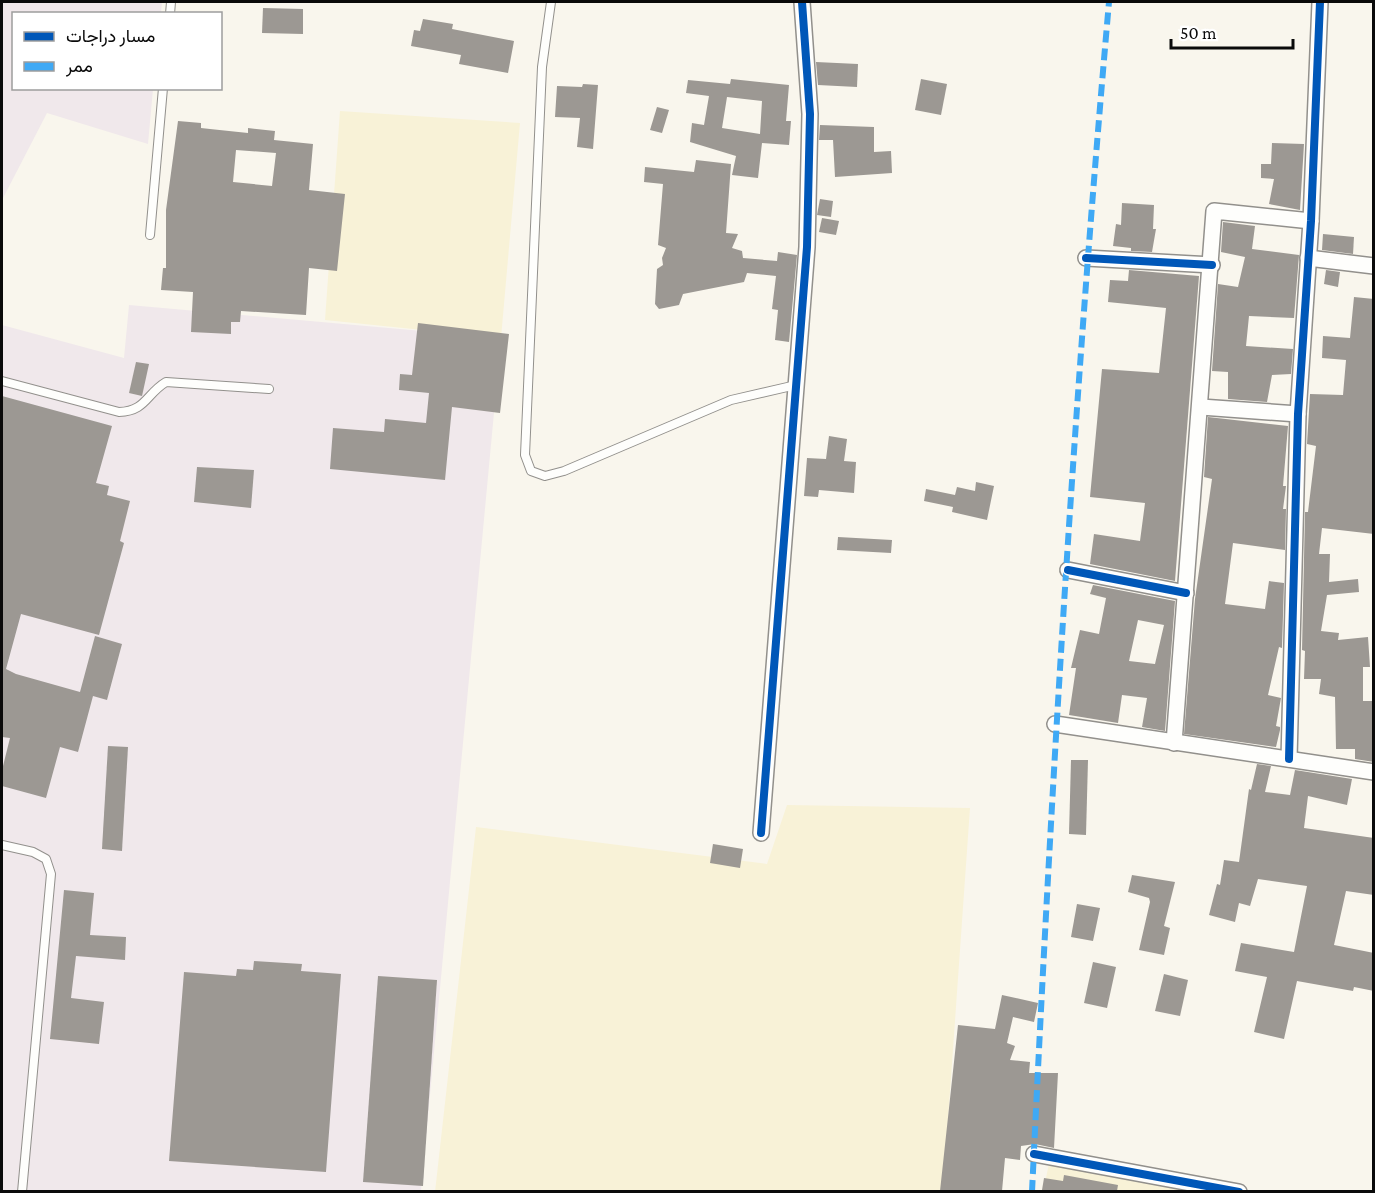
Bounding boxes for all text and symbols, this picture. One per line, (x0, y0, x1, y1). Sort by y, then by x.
legend (12, 12, 222, 90)
scale bar (1171, 12, 1292, 50)
text: 50 m (1180, 23, 1217, 43)
text: مسار دراجات (66, 26, 155, 47)
text: ممر (65, 56, 93, 77)

